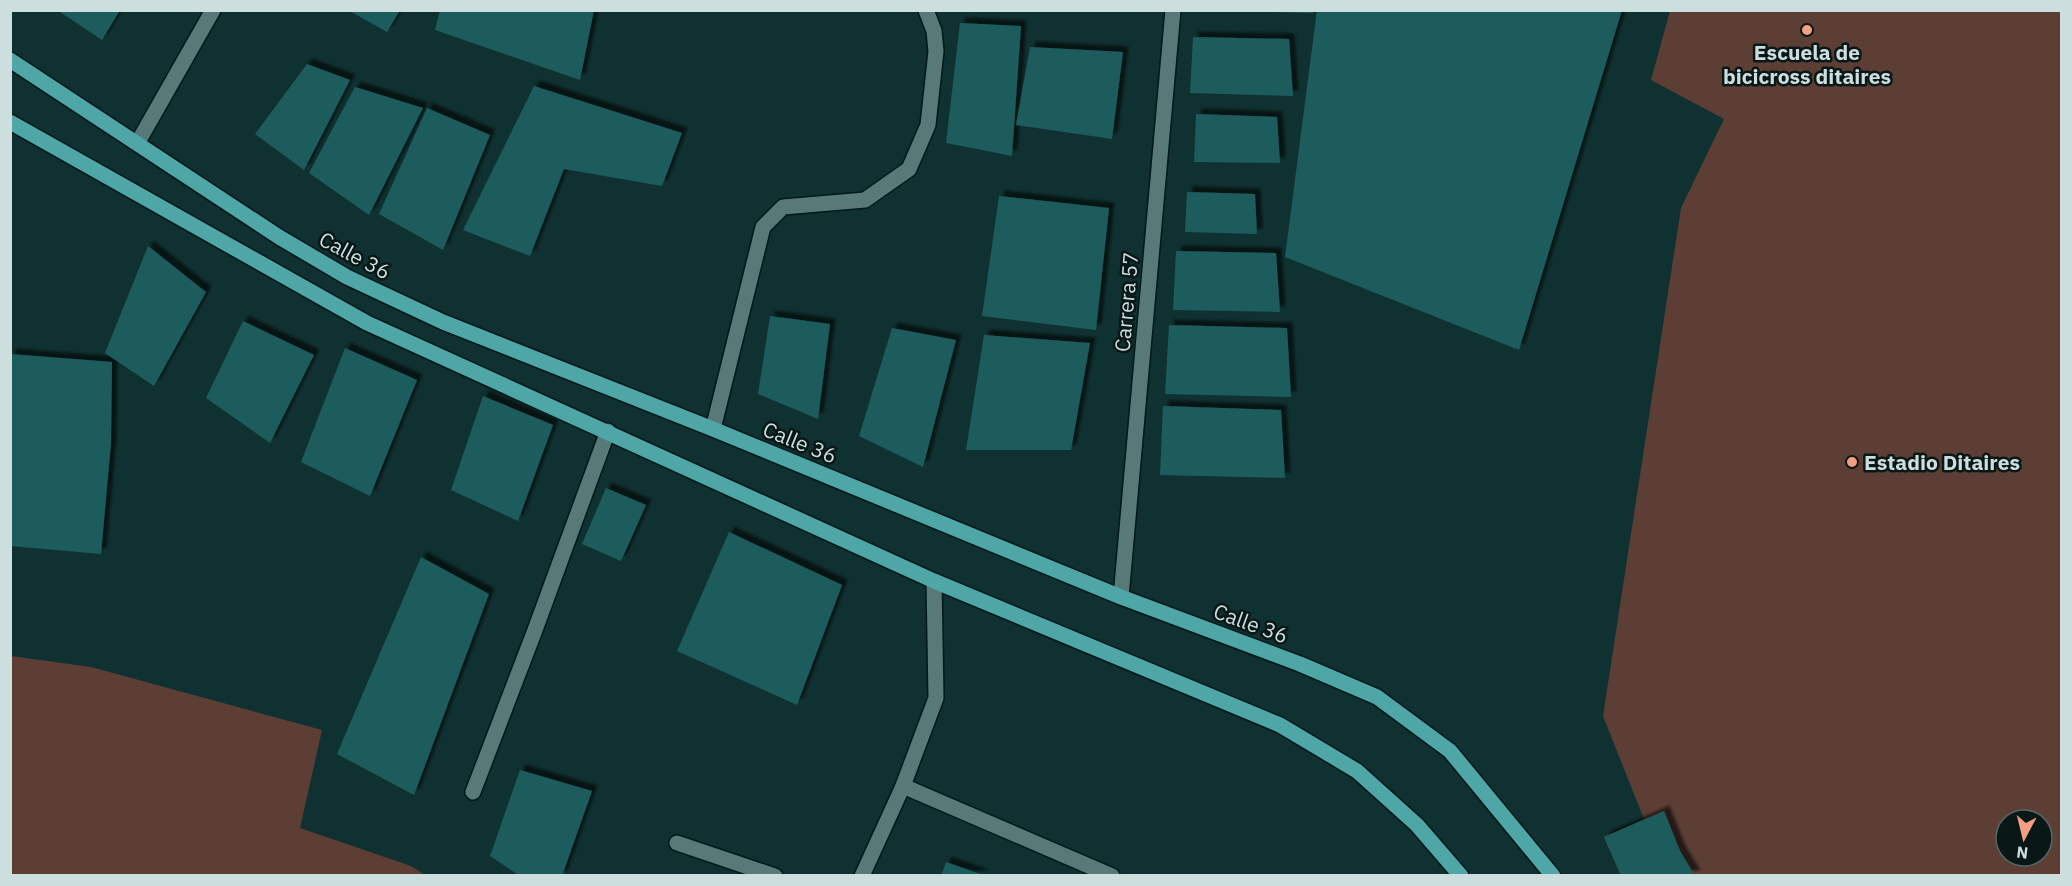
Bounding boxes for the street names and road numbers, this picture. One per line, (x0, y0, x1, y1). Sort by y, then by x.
street label: Calle 36 (314, 225, 396, 285)
street label: Carrera 57 (1108, 251, 1144, 353)
street label: Calle 36 (759, 415, 841, 469)
street label: Calle 36 (1210, 597, 1292, 649)

